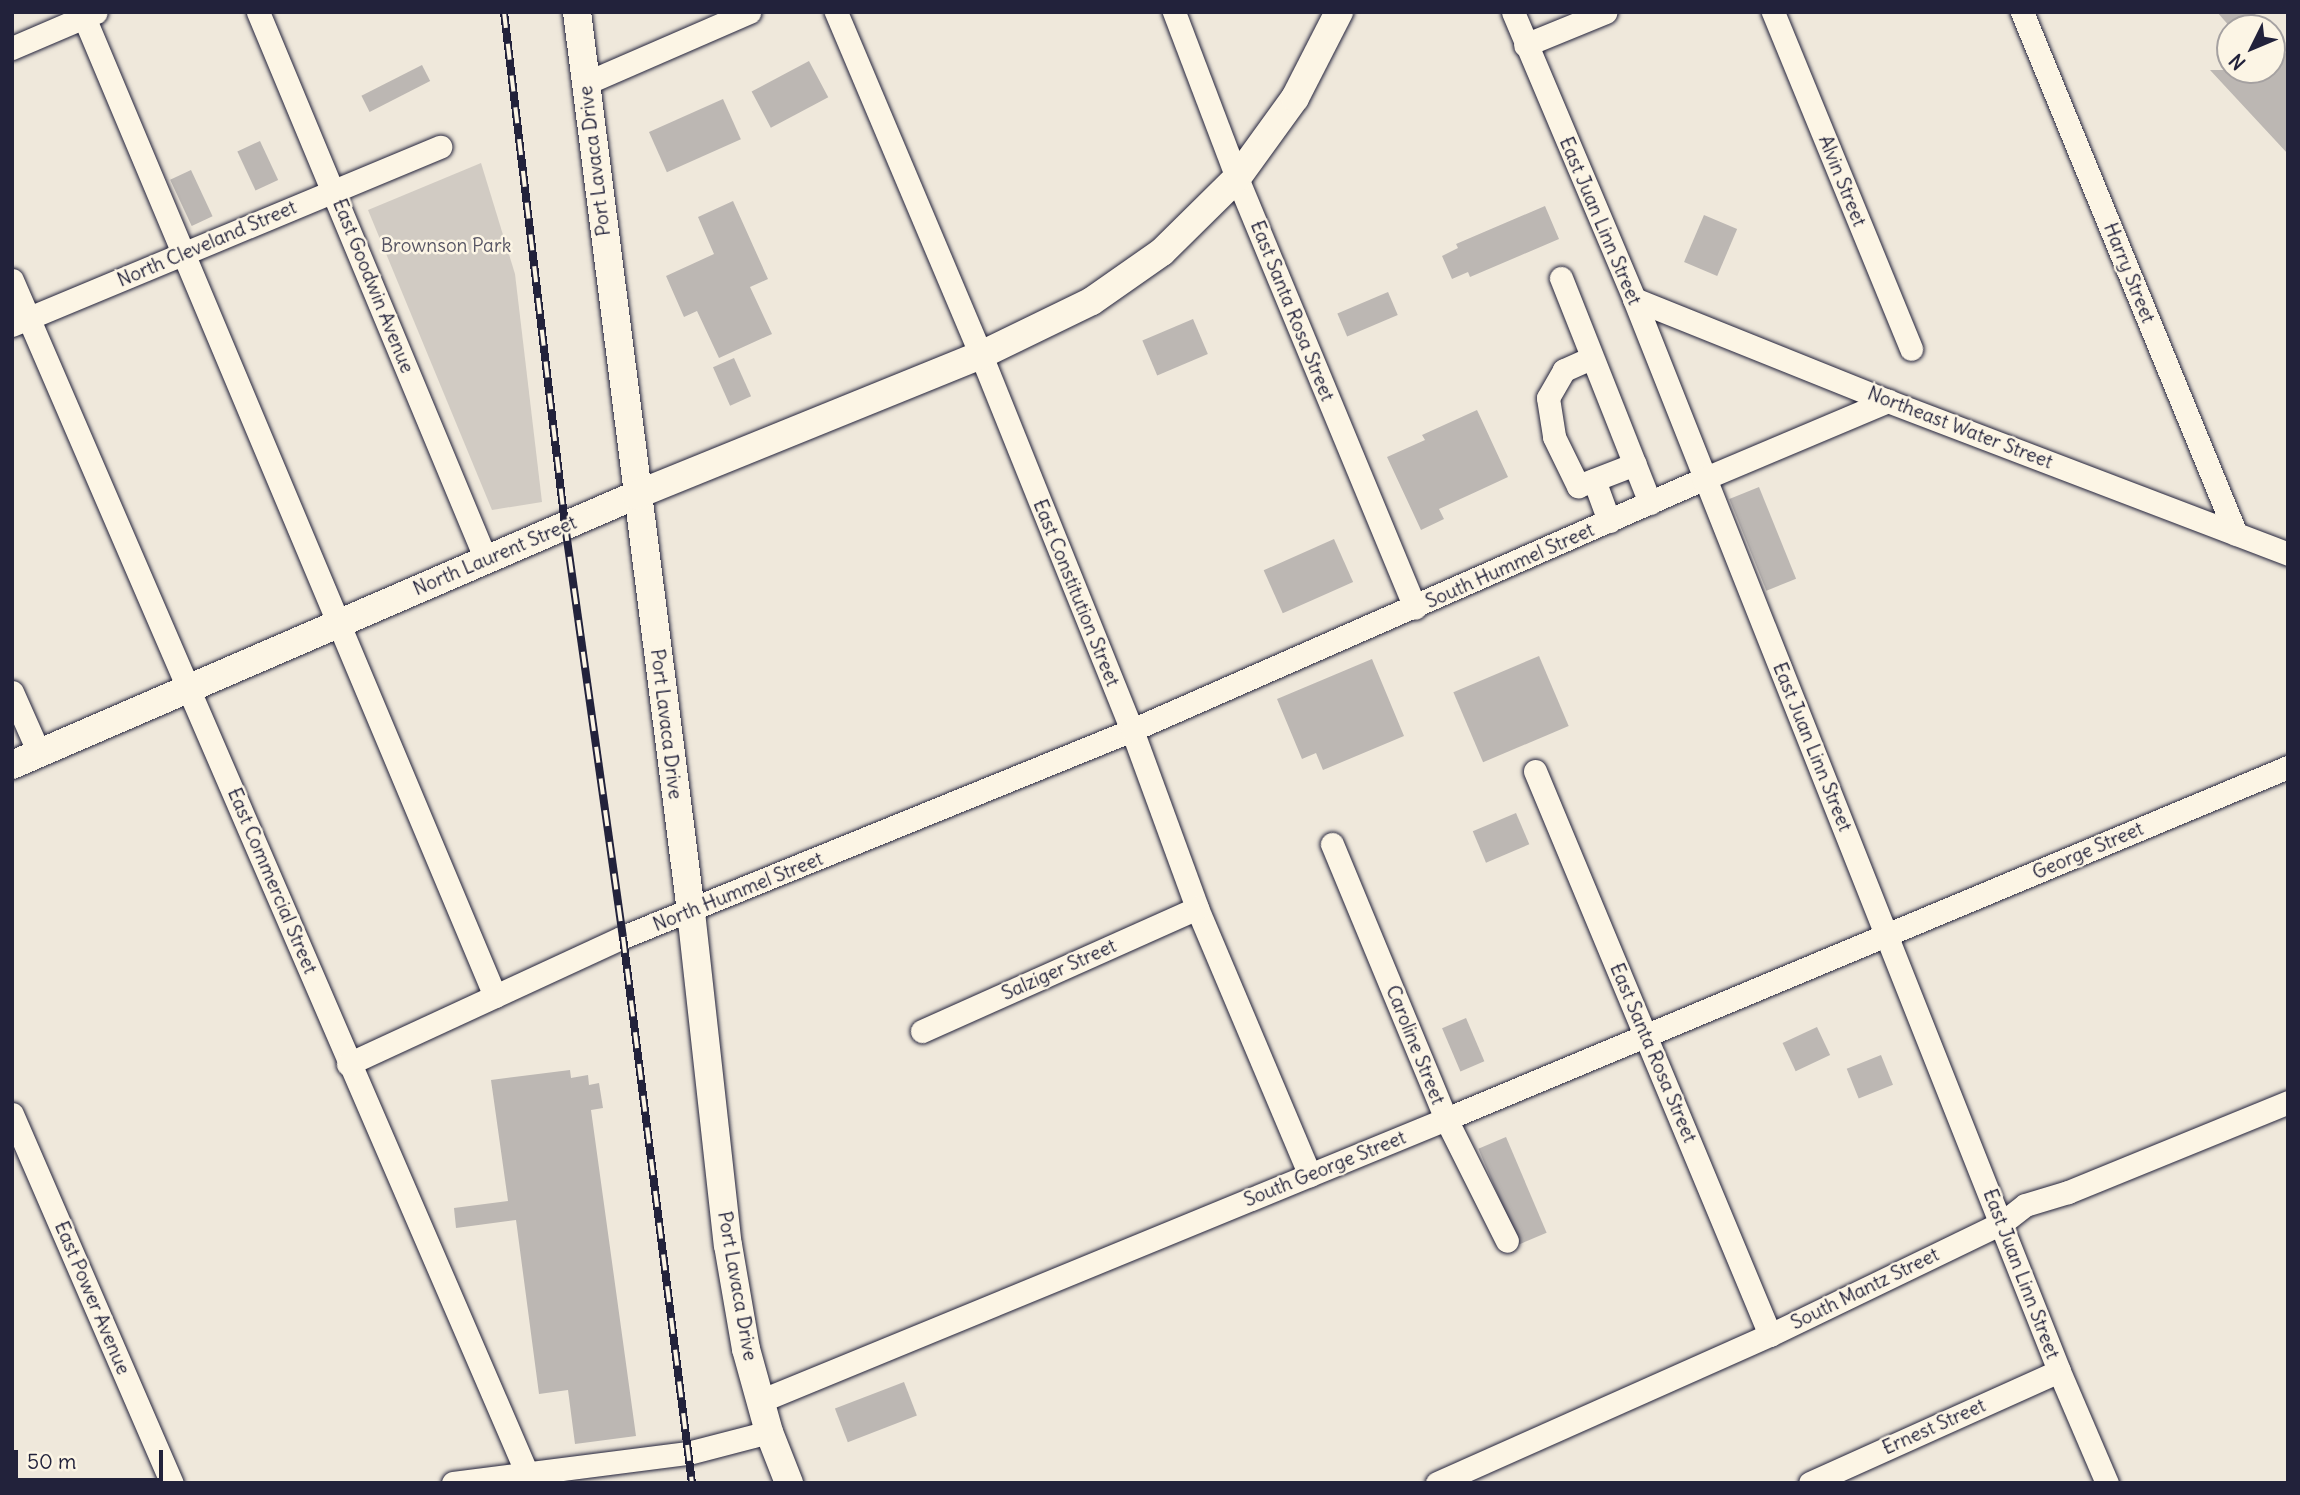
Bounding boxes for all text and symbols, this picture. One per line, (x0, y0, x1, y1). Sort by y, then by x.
north arrow (2216, 14, 2286, 84)
text: N (2224, 49, 2250, 75)
street label: Port Lavaca Drive (574, 85, 616, 237)
street label: Alvin Street (1813, 132, 1871, 230)
street label: East Juan Linn Street (1554, 134, 1646, 308)
street label: North Cleveland Street (114, 196, 300, 292)
street label: East Goodwin Avenue (328, 196, 418, 376)
street label: East Santa Rosa Street (1245, 217, 1339, 405)
street label: Harry Street (2099, 220, 2159, 326)
park label: Brownson Park (381, 235, 511, 257)
street label: Northeast Water Street (1864, 382, 2056, 474)
street label: East Constitution Street (1028, 496, 1124, 690)
street label: North Laurent Street (410, 511, 580, 601)
street label: South Hummel Street (1422, 519, 1598, 613)
street label: Port Lavaca Drive (645, 648, 687, 800)
street label: East Juan Linn Street (1768, 659, 1856, 835)
street label: East Commercial Street (222, 785, 322, 977)
street label: George Street (2029, 817, 2147, 885)
street label: North Hummel Street (650, 848, 826, 936)
street label: Salziger Street (998, 935, 1120, 1005)
street label: East Santa Rosa Street (1605, 960, 1701, 1146)
street label: Caroline Street (1381, 982, 1449, 1108)
street label: South George Street (1241, 1126, 1409, 1212)
street label: East Juan Linn Street (1978, 1186, 2064, 1362)
street label: Port Lavaca Drive (713, 1210, 761, 1362)
street label: East Power Avenue (49, 1218, 135, 1378)
street label: South Mantz Street (1787, 1243, 1943, 1335)
street label: Ernest Street (1879, 1394, 1989, 1460)
scale bar (18, 1436, 166, 1480)
text: 50 m (27, 1448, 76, 1475)

